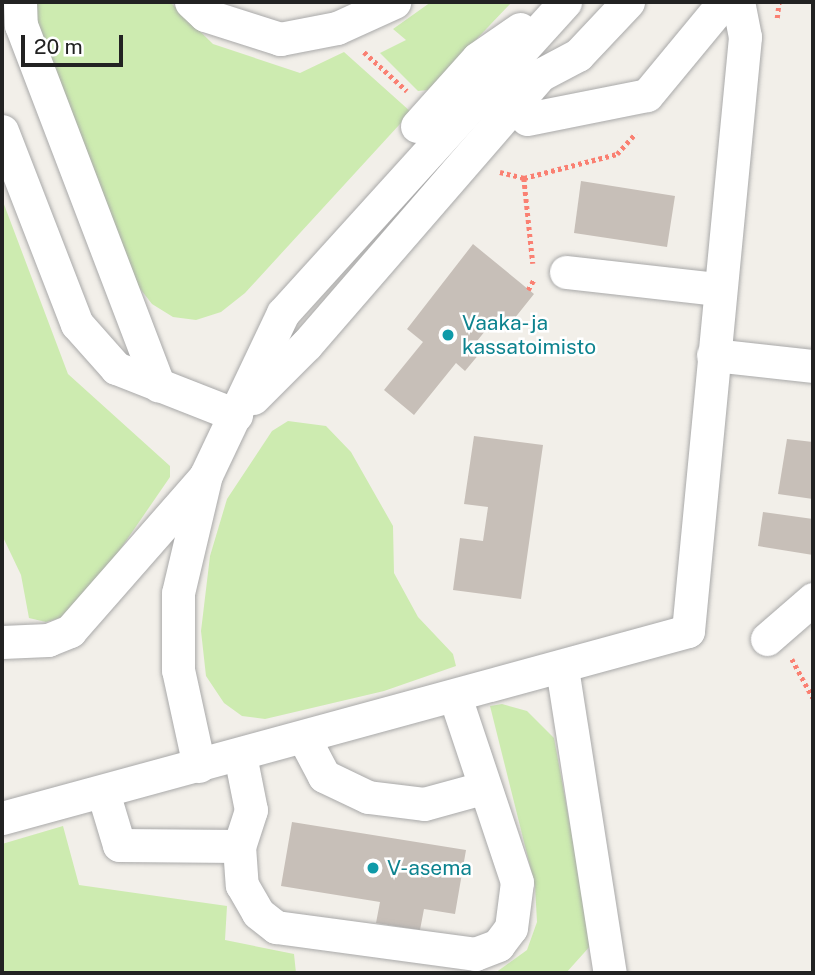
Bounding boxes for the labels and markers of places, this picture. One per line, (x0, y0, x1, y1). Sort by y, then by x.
place label: Vaaka- ja kassatoimisto (462, 310, 596, 360)
marker: Vaaka- ja kassatoimisto (440, 327, 456, 343)
place label: V-asema (387, 855, 472, 881)
marker: V-asema (365, 860, 381, 876)

